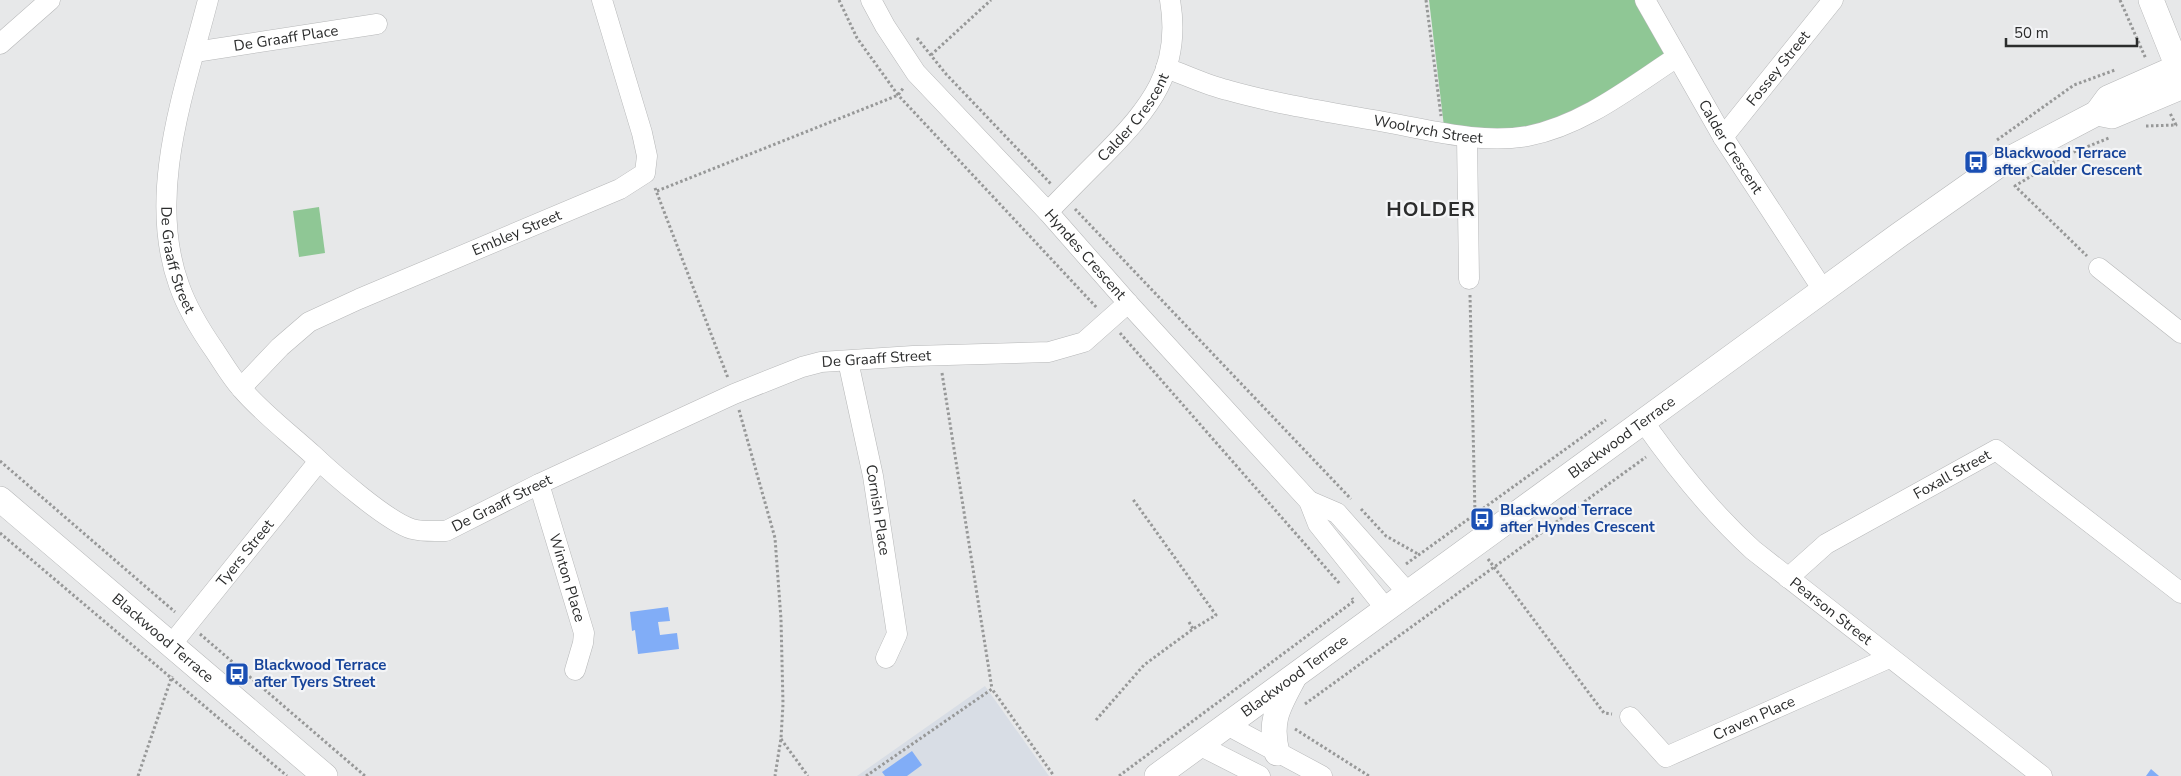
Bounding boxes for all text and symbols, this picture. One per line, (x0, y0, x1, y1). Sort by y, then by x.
scale bar (2006, 15, 2137, 47)
street label: De Graaff Place (232, 20, 340, 56)
text: 50 m (2014, 23, 2049, 43)
street label: Fossey Street (1742, 26, 1815, 110)
street label: Calder Crescent (1093, 69, 1174, 166)
street label: Calder Crescent (1694, 96, 1768, 198)
street label: Woolrych Street (1372, 110, 1484, 148)
place label: Blackwood Terrace after Calder Crescent (1994, 143, 2142, 180)
bus stop icon: Blackwood Terrace after Calder Crescent (1963, 149, 1989, 175)
district label: HOLDER (1386, 196, 1476, 223)
street label: Embley Street (469, 205, 565, 260)
street label: Hyndes Crescent (1040, 205, 1131, 305)
street label: De Graaff Street (156, 206, 200, 317)
street label: De Graaff Street (821, 345, 932, 372)
street label: Blackwood Terrace (1564, 391, 1679, 483)
street label: Foxall Street (1910, 444, 1995, 504)
street label: Cornish Place (861, 463, 895, 557)
street label: De Graaff Street (448, 469, 556, 537)
place label: Blackwood Terrace after Hyndes Crescent (1500, 500, 1655, 537)
bus stop icon: Blackwood Terrace after Hyndes Crescent (1469, 506, 1495, 532)
street label: Tyers Street (212, 515, 279, 591)
street label: Winton Place (545, 531, 590, 624)
street label: Pearson Street (1786, 573, 1877, 650)
street label: Blackwood Terrace (108, 589, 218, 687)
street label: Blackwood Terrace (1237, 630, 1352, 722)
place label: Blackwood Terrace after Tyers Street (254, 655, 386, 692)
bus stop icon: Blackwood Terrace after Tyers Street (224, 661, 250, 687)
street label: Craven Place (1710, 691, 1798, 745)

